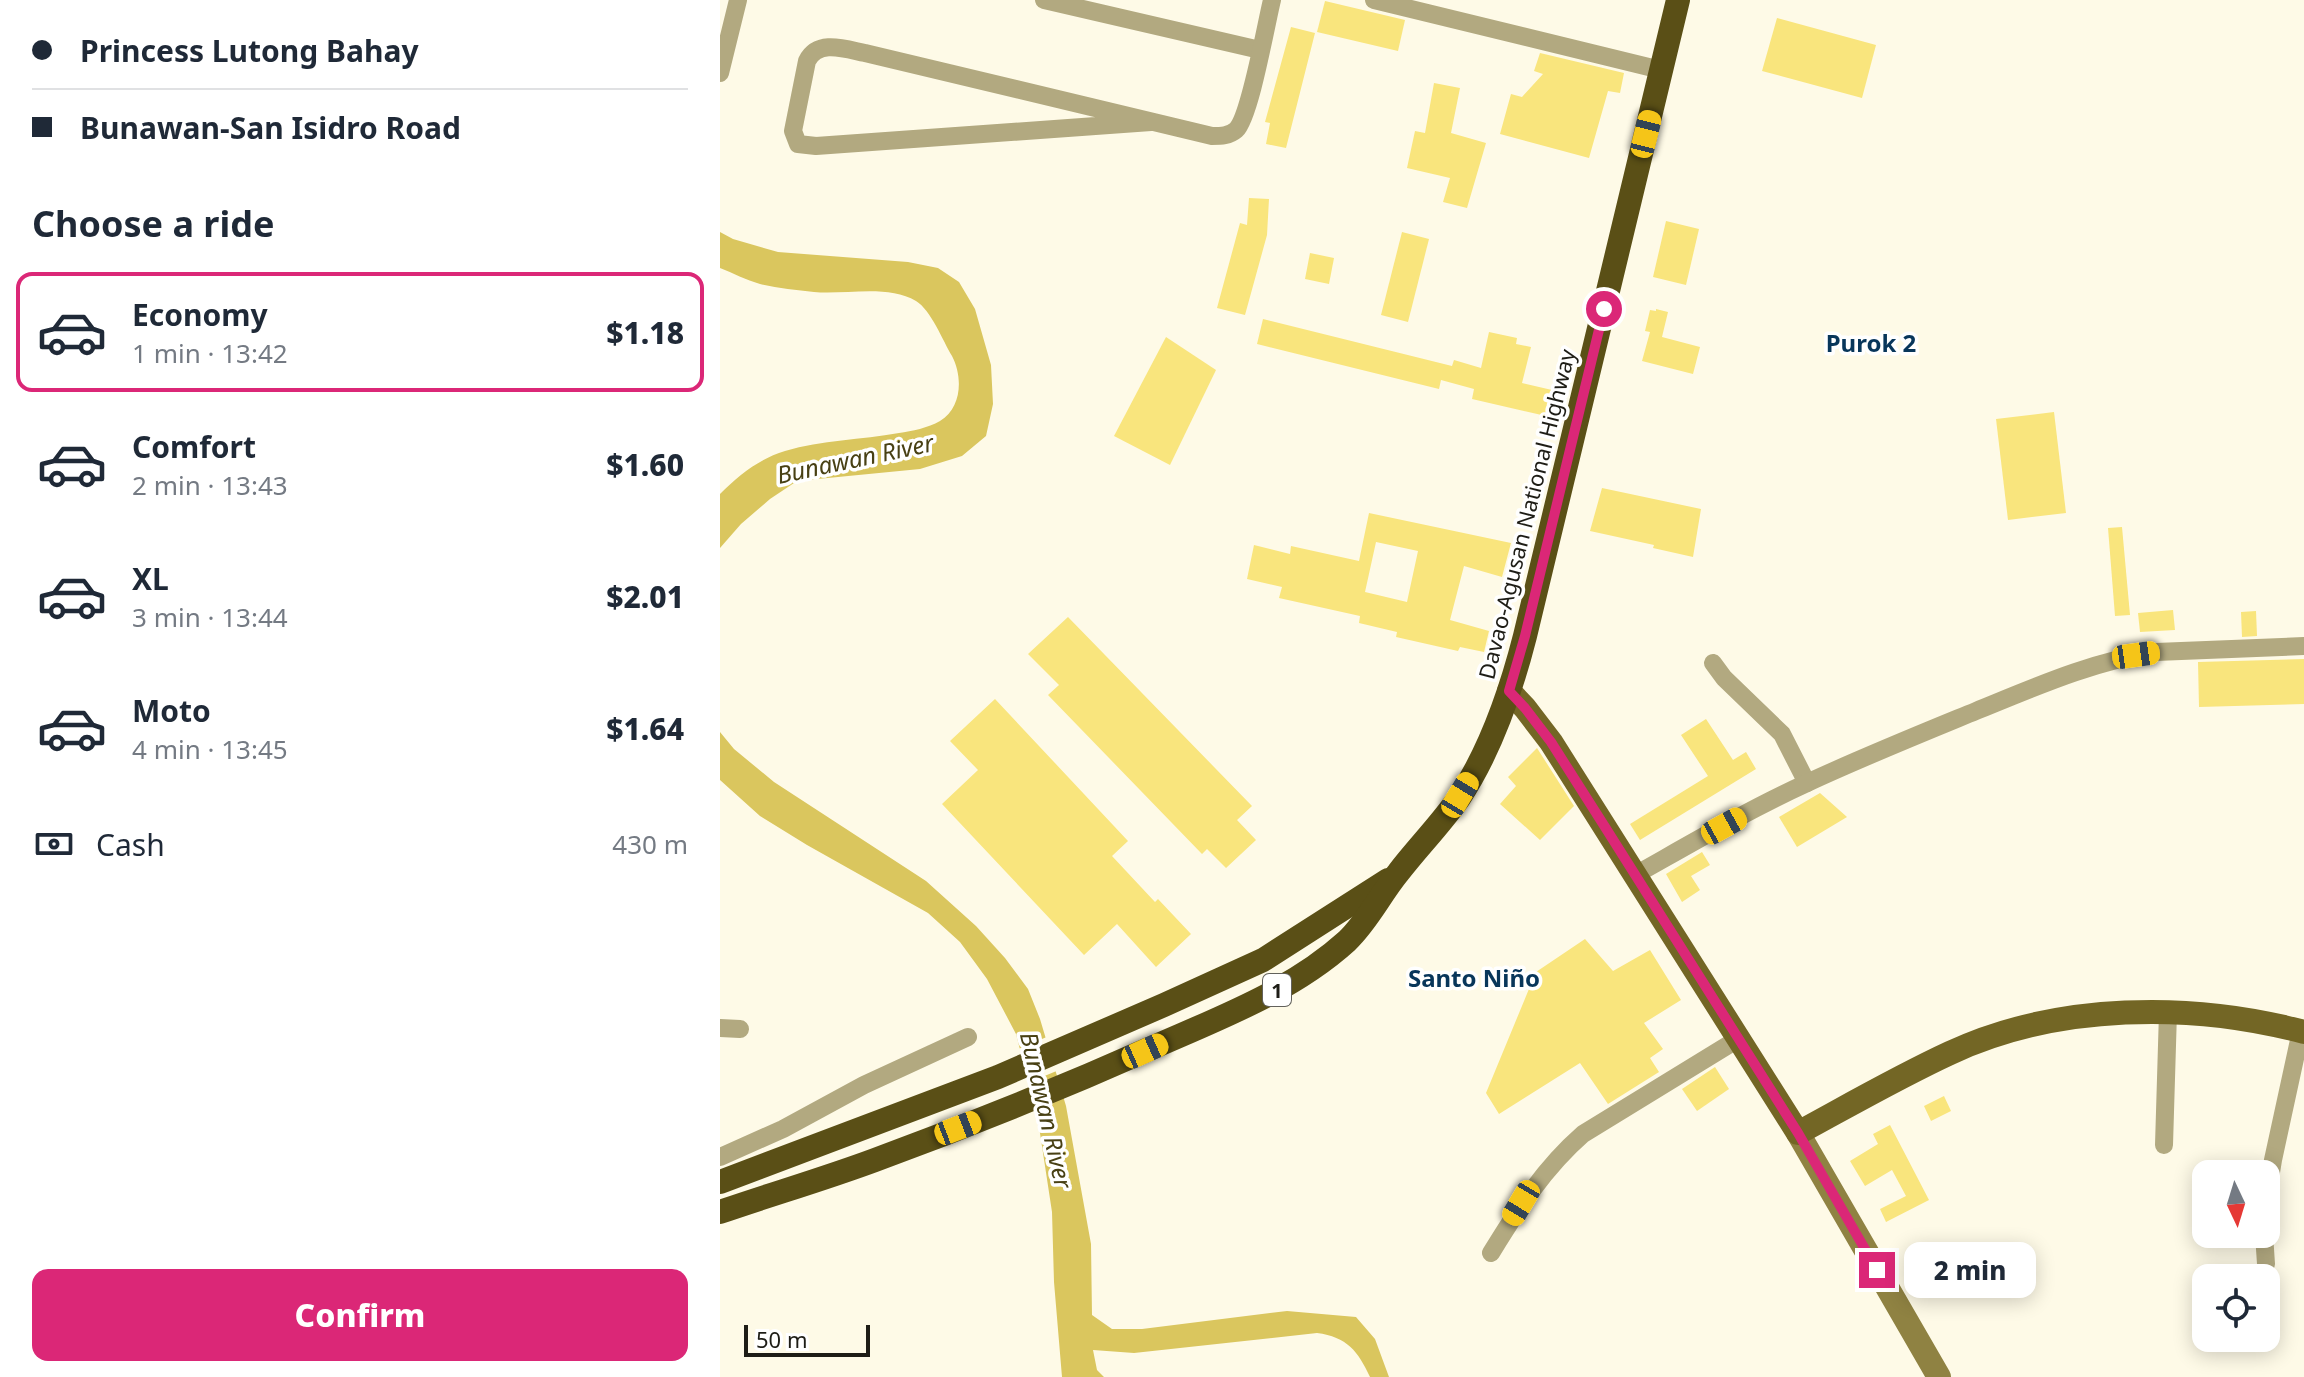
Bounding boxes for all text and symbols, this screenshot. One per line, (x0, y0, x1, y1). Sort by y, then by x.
text: Princess Lutong Bahay (80, 30, 419, 71)
text: Bunawan-San Isidro Road (80, 107, 461, 148)
car (1629, 108, 1663, 160)
text: Choose a ride (32, 199, 274, 248)
route start (1586, 291, 1622, 327)
text: Economy (132, 294, 268, 335)
icon: car (36, 296, 108, 368)
text: $1.18 (606, 312, 684, 353)
district label: Purok 2 (1826, 326, 1916, 359)
text: 1 min · 13:42 (132, 335, 288, 371)
street label: Davao-Agusan National Highway (1470, 345, 1582, 682)
water label: Bunawan River (774, 425, 938, 491)
text: Comfort (132, 426, 256, 467)
icon: car (36, 428, 108, 500)
text: $1.60 (606, 444, 684, 485)
text: 2 min · 13:43 (132, 467, 288, 503)
text: XL (132, 558, 169, 599)
icon: car (36, 560, 108, 632)
text: $2.01 (606, 576, 684, 617)
text: 3 min · 13:44 (132, 599, 288, 635)
car (2111, 640, 2161, 670)
text: Moto (132, 690, 211, 731)
icon: car (36, 692, 108, 764)
text: $1.64 (606, 708, 684, 749)
text: 4 min · 13:45 (132, 731, 288, 767)
car (1437, 768, 1483, 822)
car (1697, 804, 1751, 848)
icon: cash (32, 822, 76, 866)
text: Cash (96, 824, 165, 865)
text: 430 m (612, 826, 688, 862)
district label: Santo Niño (1408, 961, 1540, 994)
road number: 1 (1263, 974, 1291, 1006)
water label: Bunawan River (1013, 1029, 1081, 1193)
car (1118, 1030, 1172, 1072)
car (931, 1108, 985, 1148)
north arrow (2192, 1160, 2280, 1248)
map controls (2192, 1160, 2280, 1352)
car (1498, 1176, 1544, 1230)
callout: 2 min (1905, 1242, 2037, 1298)
route end (1859, 1252, 1895, 1288)
text: 2 min (1934, 1252, 2006, 1288)
button: locate (2192, 1264, 2280, 1352)
button: Confirm (32, 1269, 688, 1361)
scale bar (744, 1321, 870, 1357)
text: 50 m (756, 1324, 807, 1354)

